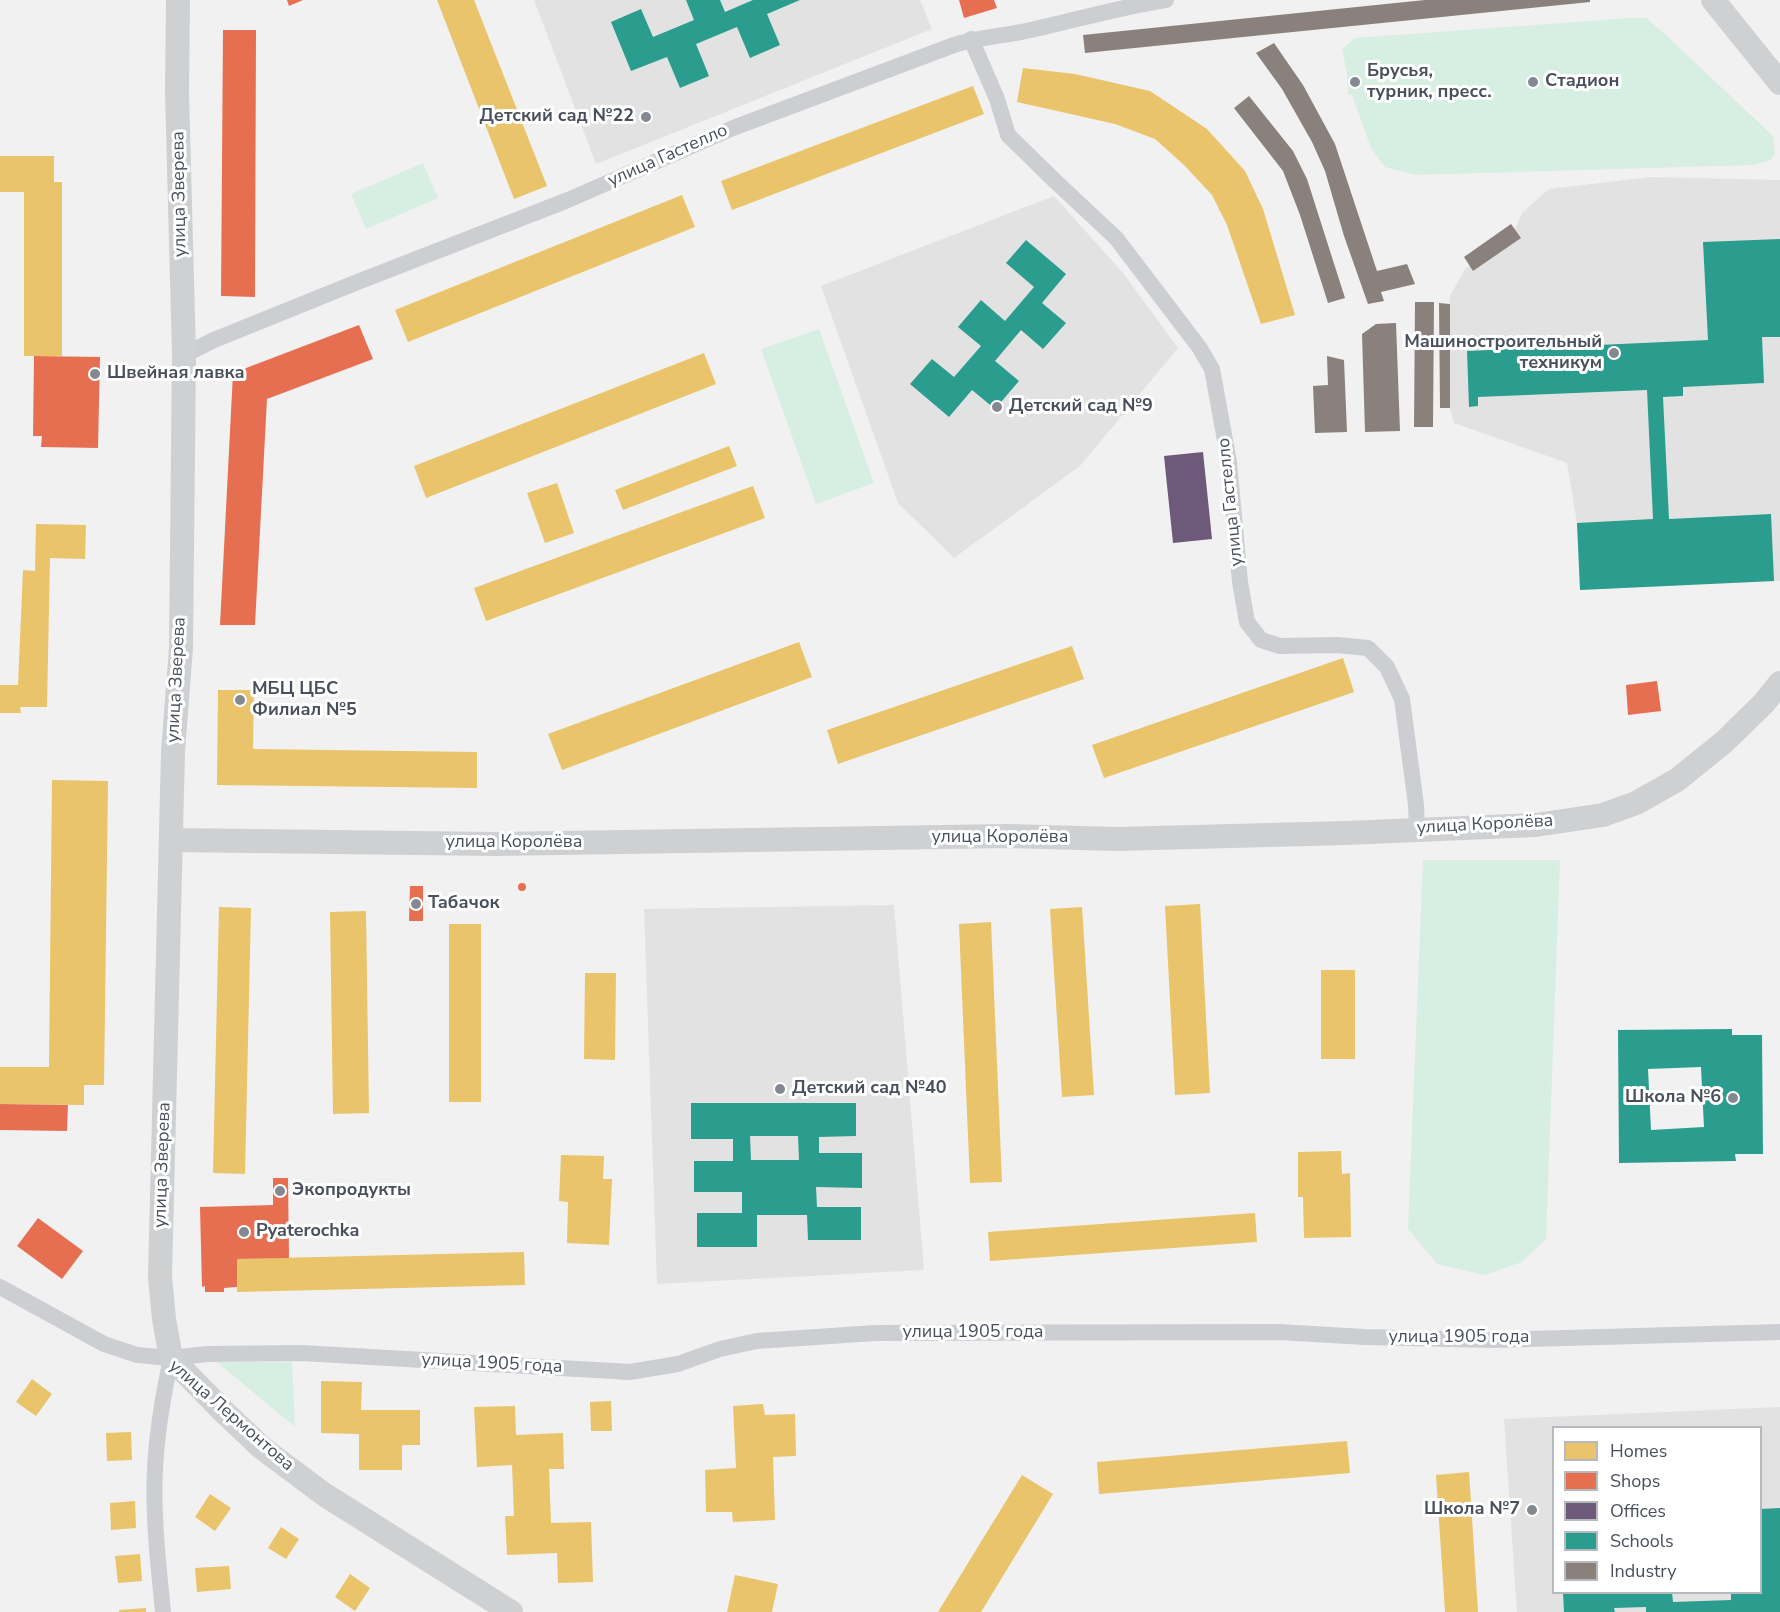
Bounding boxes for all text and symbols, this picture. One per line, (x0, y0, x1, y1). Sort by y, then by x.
place label: Брусья, турник, пресс. (1367, 61, 1492, 104)
place label: Стадион (1545, 71, 1619, 93)
marker: Брусья, турник, пресс. (1348, 75, 1362, 89)
marker: Стадион (1526, 75, 1540, 89)
place label: Детский сад №22 (479, 106, 634, 128)
marker: Детский сад №22 (639, 110, 653, 124)
street label: улица Гастелло (605, 120, 731, 192)
street label: улица Зверева (168, 131, 192, 257)
place label: Машиностроительный техникум (1404, 332, 1602, 374)
marker: Машиностроительный техникум (1607, 346, 1621, 360)
place label: Швейная лавка (107, 363, 245, 385)
marker: Швейная лавка (88, 367, 102, 381)
place label: Детский сад №9 (1009, 396, 1153, 418)
marker: Детский сад №9 (990, 400, 1004, 414)
street label: улица Гастелло (1214, 437, 1248, 567)
street label: улица Зверева (163, 617, 191, 743)
place label: МБЦ ЦБС Филиал №5 (252, 679, 357, 722)
marker: МБЦ ЦБС Филиал №5 (233, 693, 247, 707)
street label: улица Королёва (1416, 811, 1554, 839)
street label: улица Королёва (932, 827, 1068, 849)
street label: улица Королёва (446, 832, 582, 854)
place label: Табачок (428, 893, 500, 915)
marker: Табачок (409, 897, 423, 911)
place label: Детский сад №40 (792, 1078, 947, 1100)
marker: Детский сад №40 (773, 1082, 787, 1096)
place label: Школа №6 (1625, 1087, 1721, 1109)
marker: Школа №6 (1726, 1091, 1740, 1105)
street label: улица Зверева (150, 1102, 176, 1228)
place label: Экопродукты (292, 1180, 411, 1202)
marker: Экопродукты (273, 1184, 287, 1198)
place label: Pyaterochka (256, 1221, 359, 1243)
marker: Pyaterochka (237, 1225, 251, 1239)
street label: улица 1905 года (902, 1322, 1044, 1344)
street label: улица 1905 года (1388, 1327, 1530, 1349)
street label: улица 1905 года (421, 1350, 563, 1378)
street label: улица Лермонтова (164, 1356, 298, 1476)
legend (1552, 1426, 1762, 1594)
text: Homes (1610, 1439, 1667, 1463)
text: Shops (1610, 1469, 1660, 1493)
place label: Школа №7 (1424, 1499, 1520, 1521)
text: Offices (1610, 1499, 1666, 1523)
marker: Школа №7 (1525, 1503, 1539, 1517)
text: Schools (1610, 1529, 1674, 1553)
text: Industry (1610, 1559, 1677, 1583)

